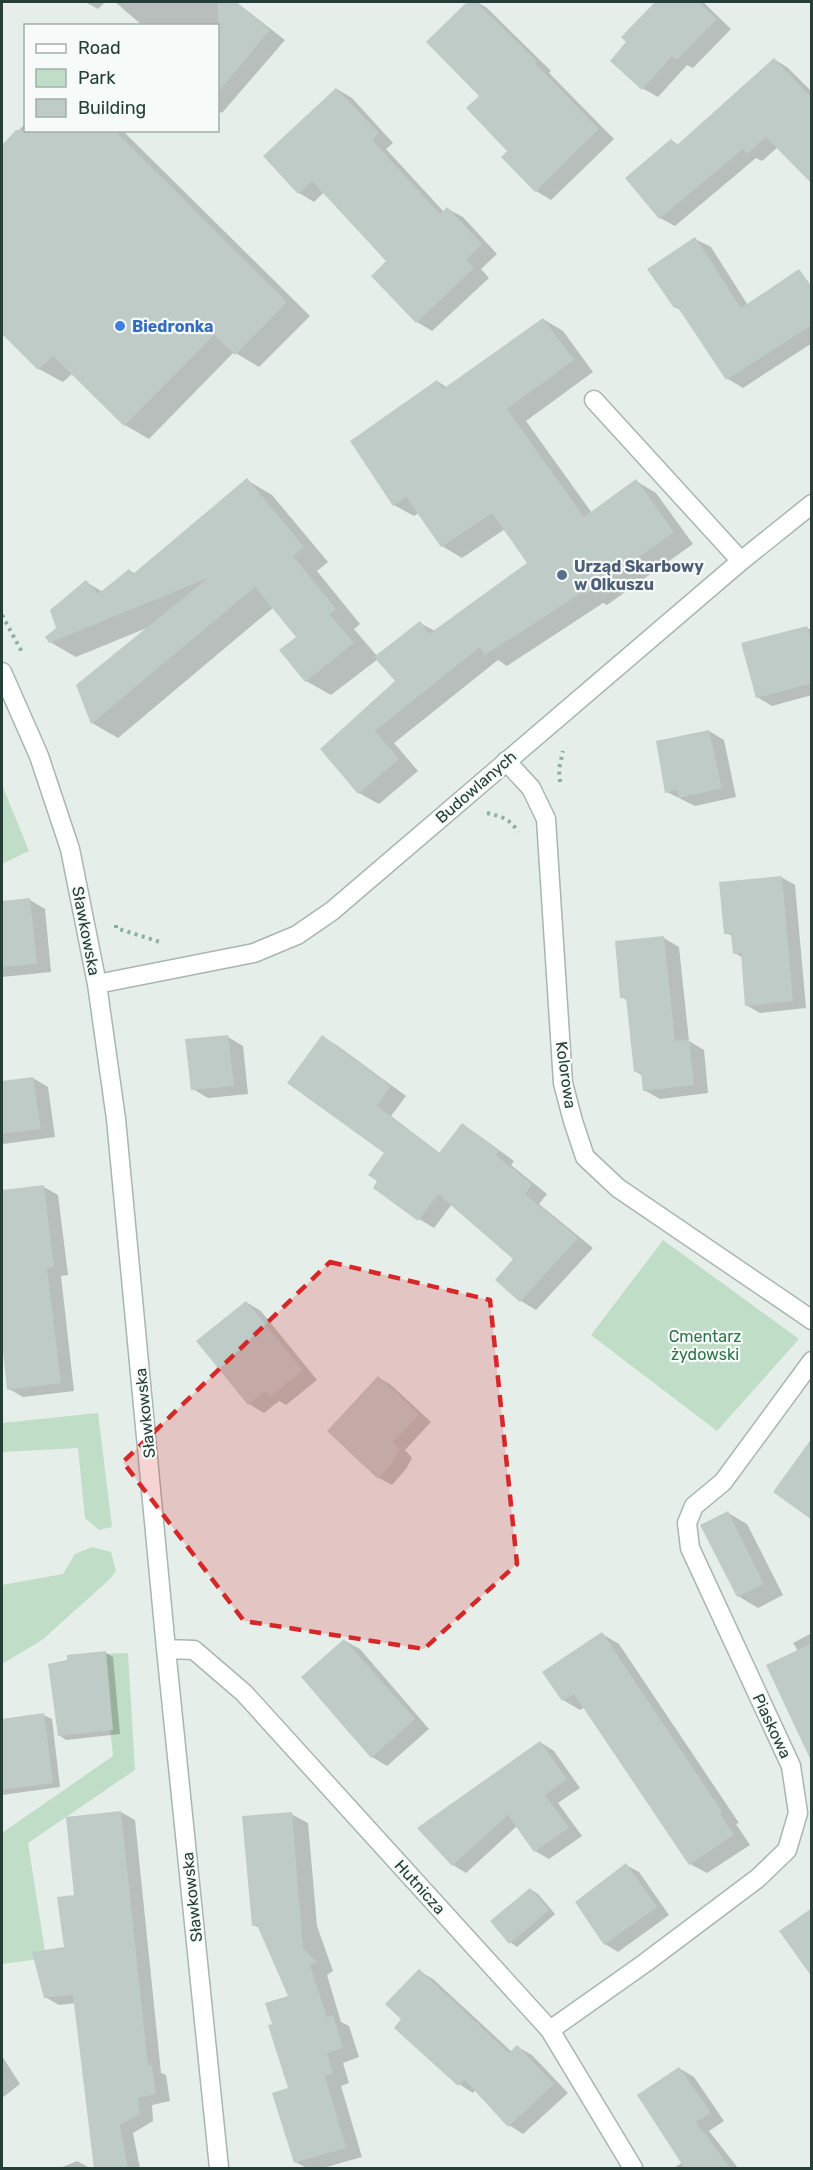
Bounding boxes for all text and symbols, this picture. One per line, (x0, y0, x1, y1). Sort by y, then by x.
legend (24, 24, 219, 132)
text: Road (78, 37, 121, 59)
text: Park (78, 67, 116, 89)
text: Building (78, 97, 146, 119)
place label: Biedronka (132, 317, 213, 336)
marker: Biedronka (113, 319, 127, 333)
place label: Urząd Skarbowy w Olkuszu (574, 557, 704, 594)
marker: Urząd Skarbowy w Olkuszu (555, 568, 569, 582)
street label: Budowlanych (432, 747, 520, 827)
street label: Sławkowska (68, 885, 104, 977)
street label: Kolorowa (552, 1040, 580, 1110)
park label: Cmentarz żydowski (669, 1327, 741, 1364)
street label: Sławkowska (131, 1367, 159, 1459)
street label: Piaskowa (749, 1691, 795, 1761)
street label: Sławkowska (178, 1851, 206, 1943)
street label: Hutnicza (391, 1856, 449, 1918)

